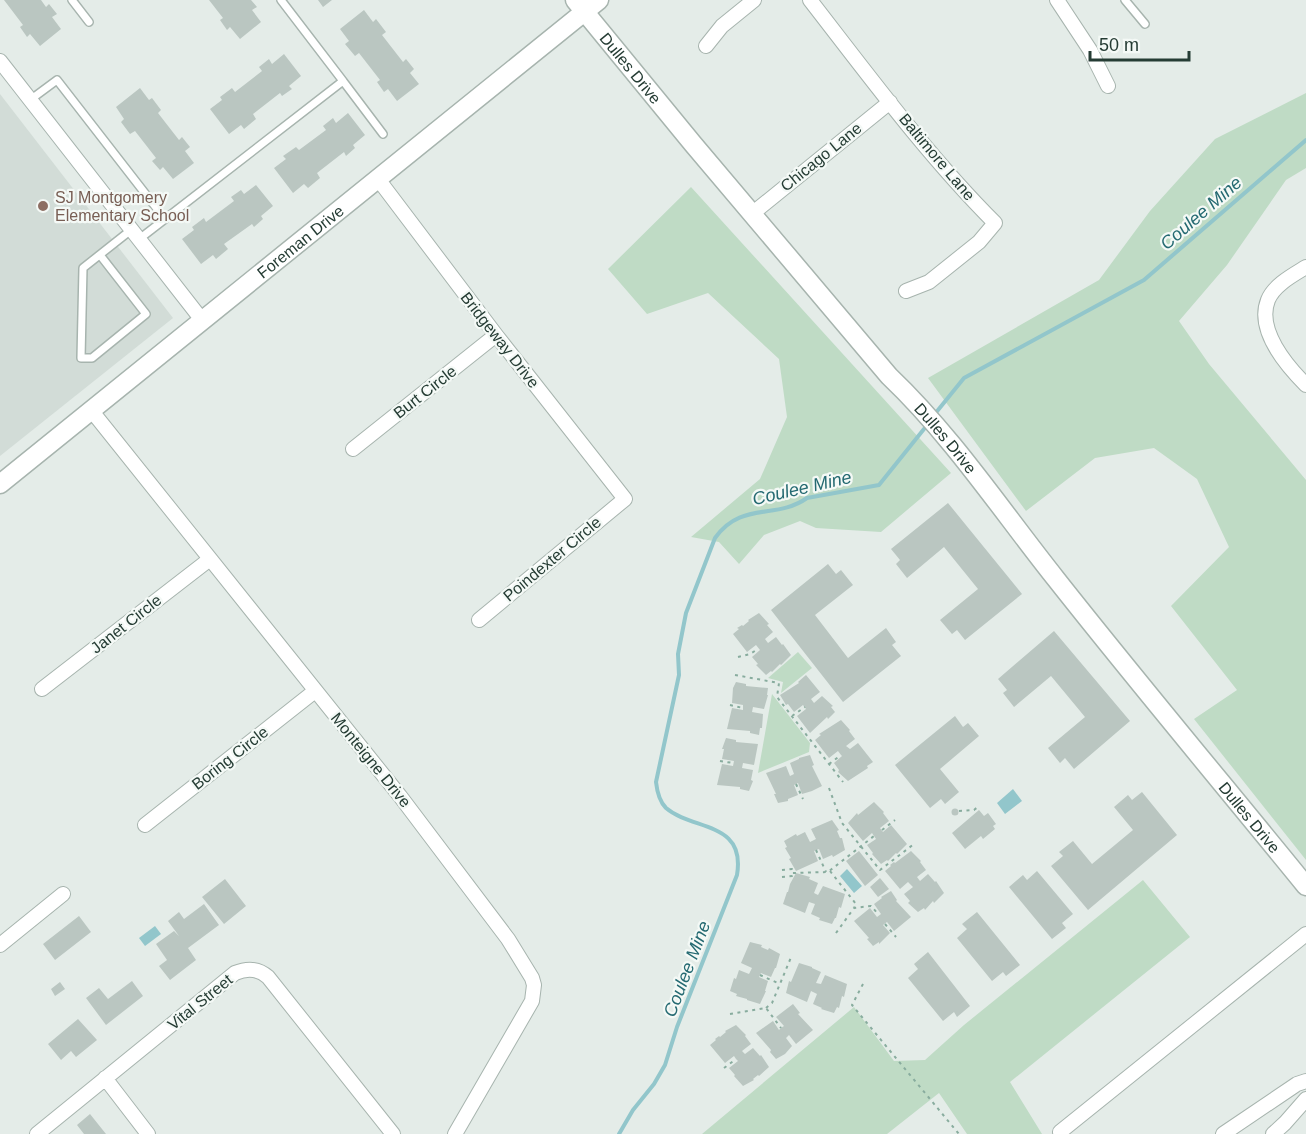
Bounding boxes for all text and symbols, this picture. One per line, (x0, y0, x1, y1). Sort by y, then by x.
scale bar (1090, 24, 1189, 62)
street label: Dulles Drive (597, 29, 665, 107)
text: 50 m (1099, 35, 1139, 55)
street label: Baltimore Lane (896, 110, 978, 204)
street label: Chicago Lane (777, 119, 865, 195)
water label: Coulee Mine (1156, 172, 1246, 254)
place label: SJ Montgomery Elementary School (55, 189, 189, 224)
marker: SJ Montgomery Elementary School (36, 199, 50, 213)
street label: Foreman Drive (254, 201, 347, 281)
street label: Bridgeway Drive (457, 289, 543, 391)
street label: Burt Circle (390, 362, 460, 422)
street label: Dulles Drive (911, 399, 980, 477)
water label: Coulee Mine (751, 467, 853, 509)
street label: Poindexter Circle (500, 513, 604, 605)
street label: Janet Circle (87, 591, 165, 657)
street label: Monteigne Drive (328, 709, 414, 811)
street label: Boring Circle (189, 723, 271, 793)
street label: Dulles Drive (1216, 779, 1284, 856)
water label: Coulee Mine (660, 918, 714, 1020)
street label: Vital Street (164, 971, 236, 1033)

